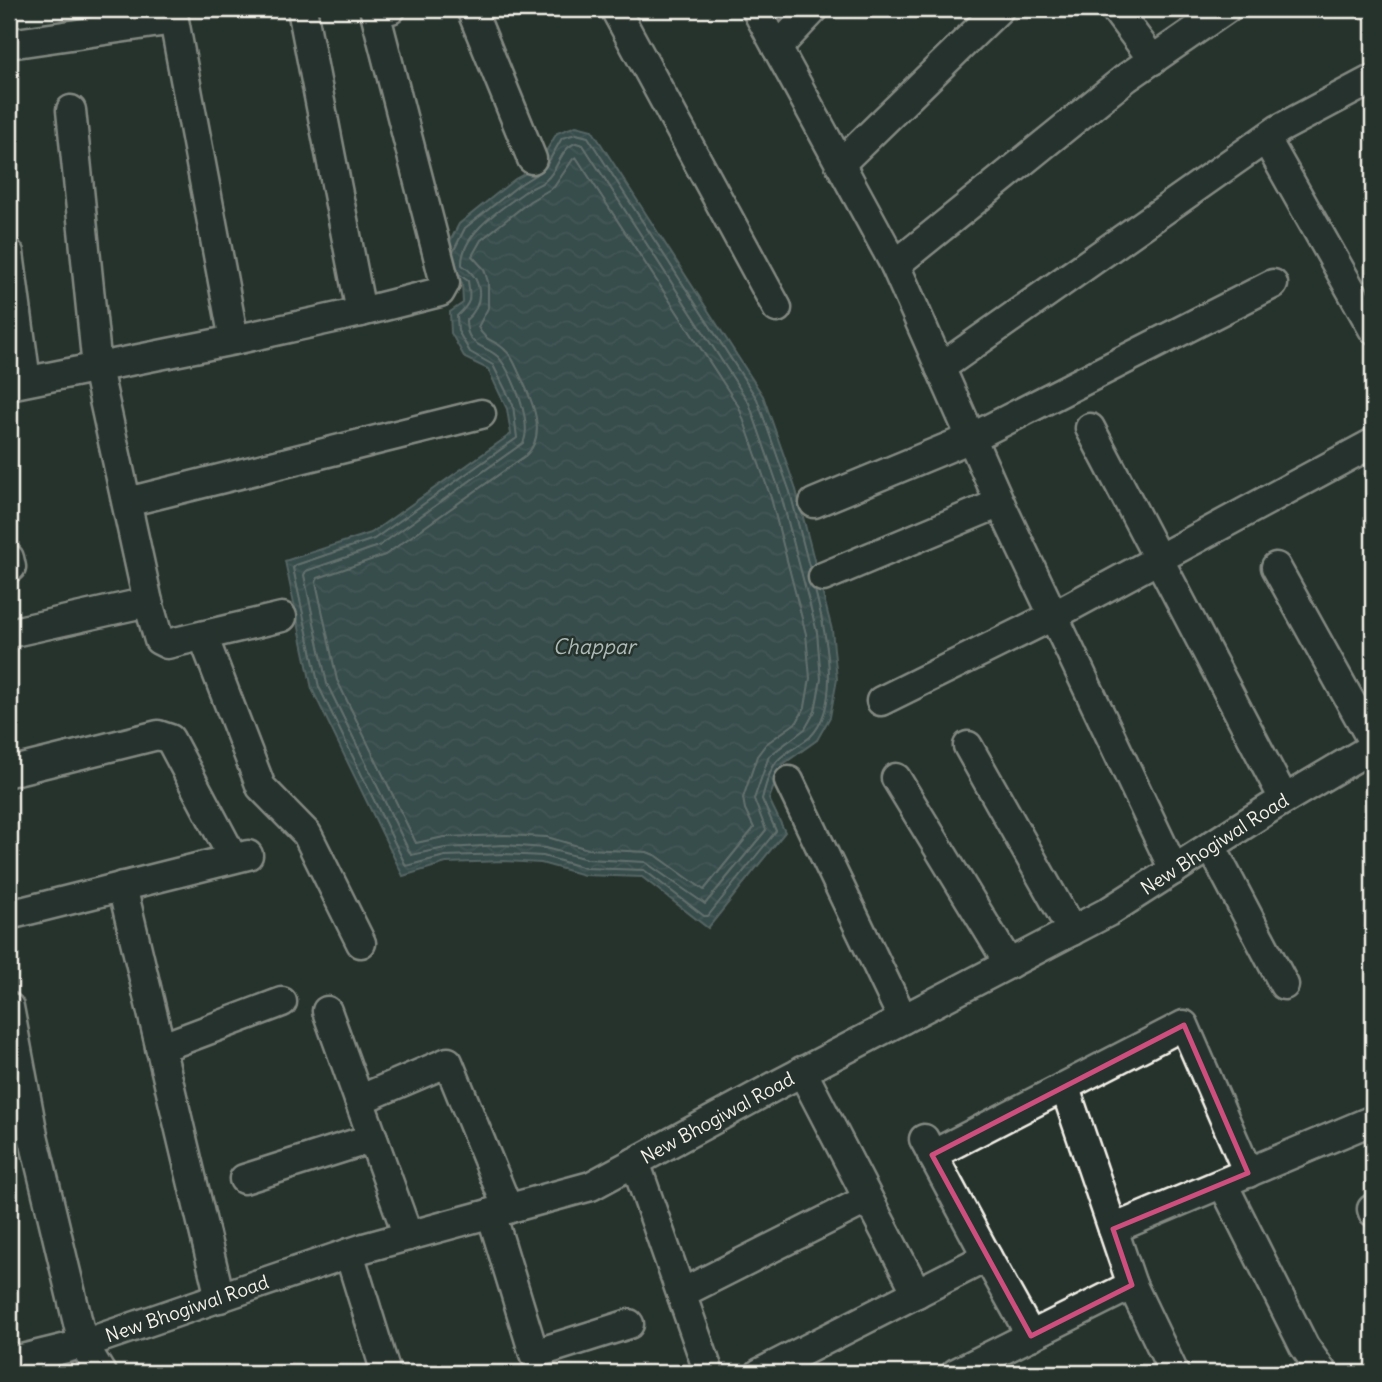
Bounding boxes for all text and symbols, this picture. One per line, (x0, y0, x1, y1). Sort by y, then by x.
water label: Chappar (553, 633, 638, 660)
street label: New Bhogiwal Road (1136, 788, 1293, 900)
street label: New Bhogiwal Road (636, 1066, 798, 1169)
street label: New Bhogiwal Road (102, 1270, 272, 1347)

